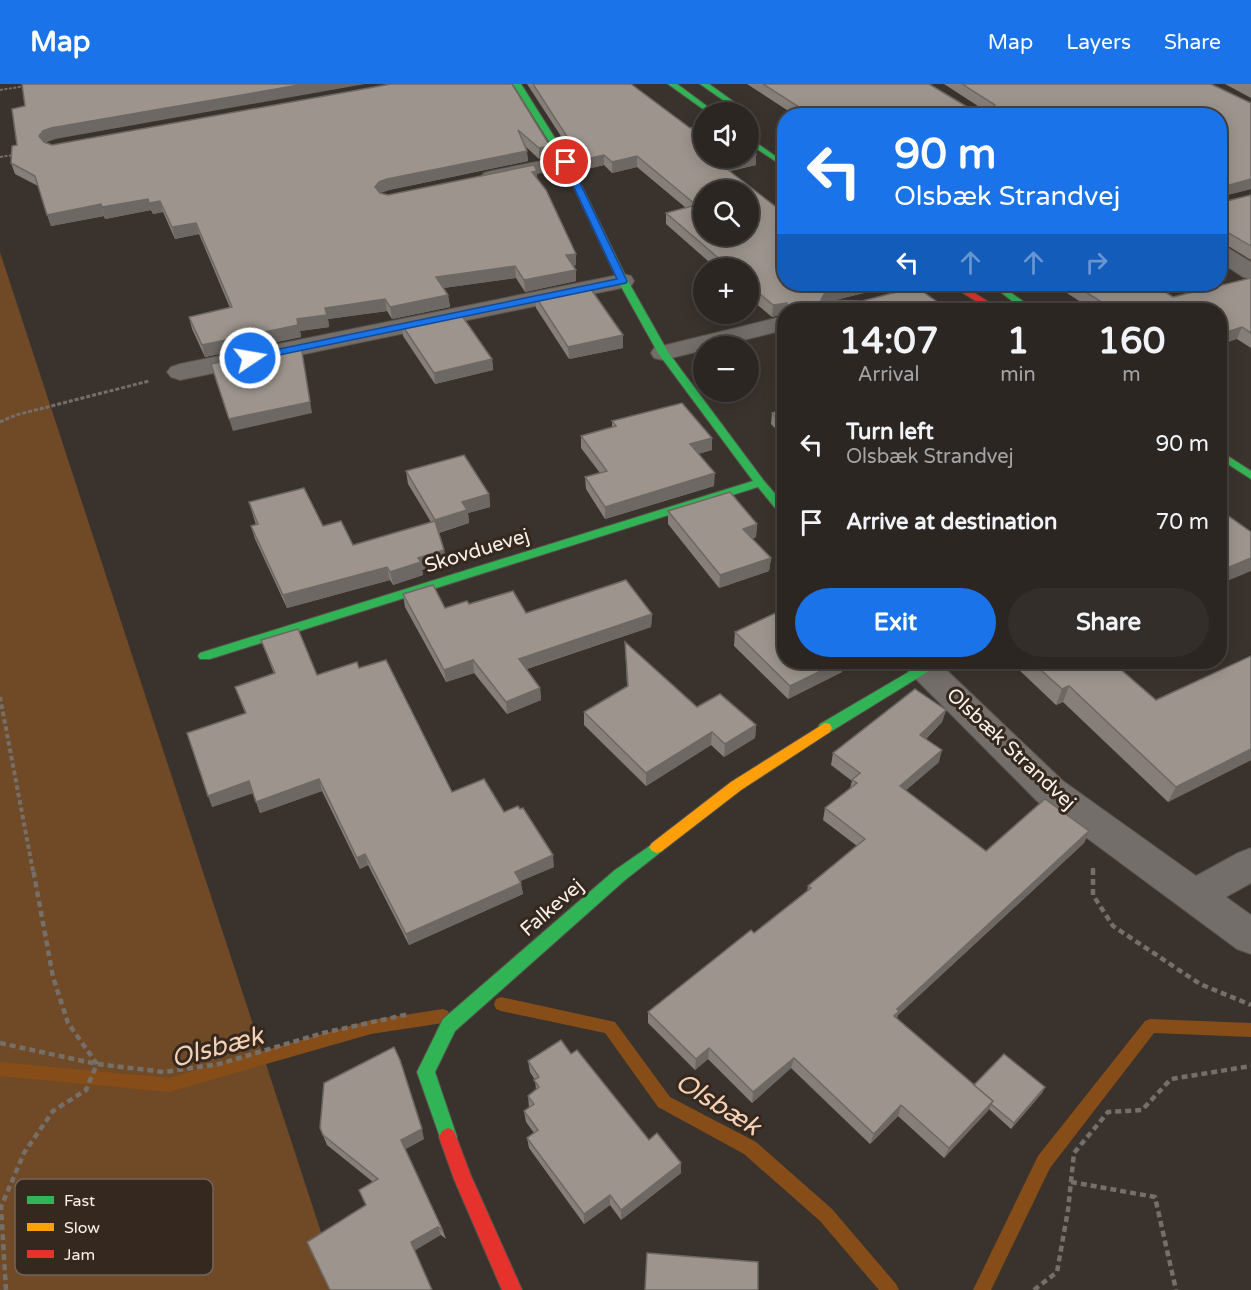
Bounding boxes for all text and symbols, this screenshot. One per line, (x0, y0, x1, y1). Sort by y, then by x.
text: Map (30, 25, 90, 59)
text: Map (988, 30, 1033, 55)
text: Layers (1066, 30, 1131, 55)
text: Share (1164, 30, 1221, 55)
map controls (693, 102, 759, 402)
button: sound (693, 102, 759, 168)
text: 90 m (894, 129, 996, 180)
icon: left (795, 132, 873, 210)
pin (540, 136, 591, 187)
icon: arrive (549, 145, 582, 178)
button: search (693, 180, 759, 246)
text: Olsbæk Strandvej (894, 180, 1120, 213)
icon: left (891, 246, 924, 279)
icon: ahead (954, 246, 987, 279)
icon: ahead (1017, 246, 1050, 279)
icon: right (1080, 246, 1113, 279)
button: + (693, 258, 759, 324)
text: 14:07 (839, 320, 939, 363)
text: 1 (1007, 320, 1029, 363)
text: 160 (1097, 320, 1165, 363)
position arrow (218, 326, 282, 390)
button: − (693, 336, 759, 402)
text: Arrival (858, 363, 920, 387)
text: min (1000, 363, 1036, 387)
text: m (1122, 363, 1141, 387)
text: Turn left (846, 419, 934, 445)
icon: left (795, 428, 828, 461)
text: 90 m (1155, 431, 1209, 457)
text: Olsbæk Strandvej (846, 445, 1014, 469)
icon: arrive (795, 506, 828, 539)
text: Arrive at destination (846, 509, 1057, 535)
text: 70 m (1155, 509, 1209, 535)
street label: Skovduevej (422, 524, 532, 578)
button: Exit (795, 588, 996, 657)
button: Share (1008, 588, 1209, 657)
street label: Olsbæk Strandvej (942, 683, 1080, 815)
street label: Falkevej (516, 874, 588, 942)
water label: Olsbæk (168, 1019, 268, 1074)
water label: Olsbæk (670, 1066, 768, 1143)
legend (15, 1179, 213, 1275)
text: Fast (64, 1191, 95, 1211)
text: Slow (64, 1218, 100, 1238)
text: Jam (64, 1245, 95, 1265)

